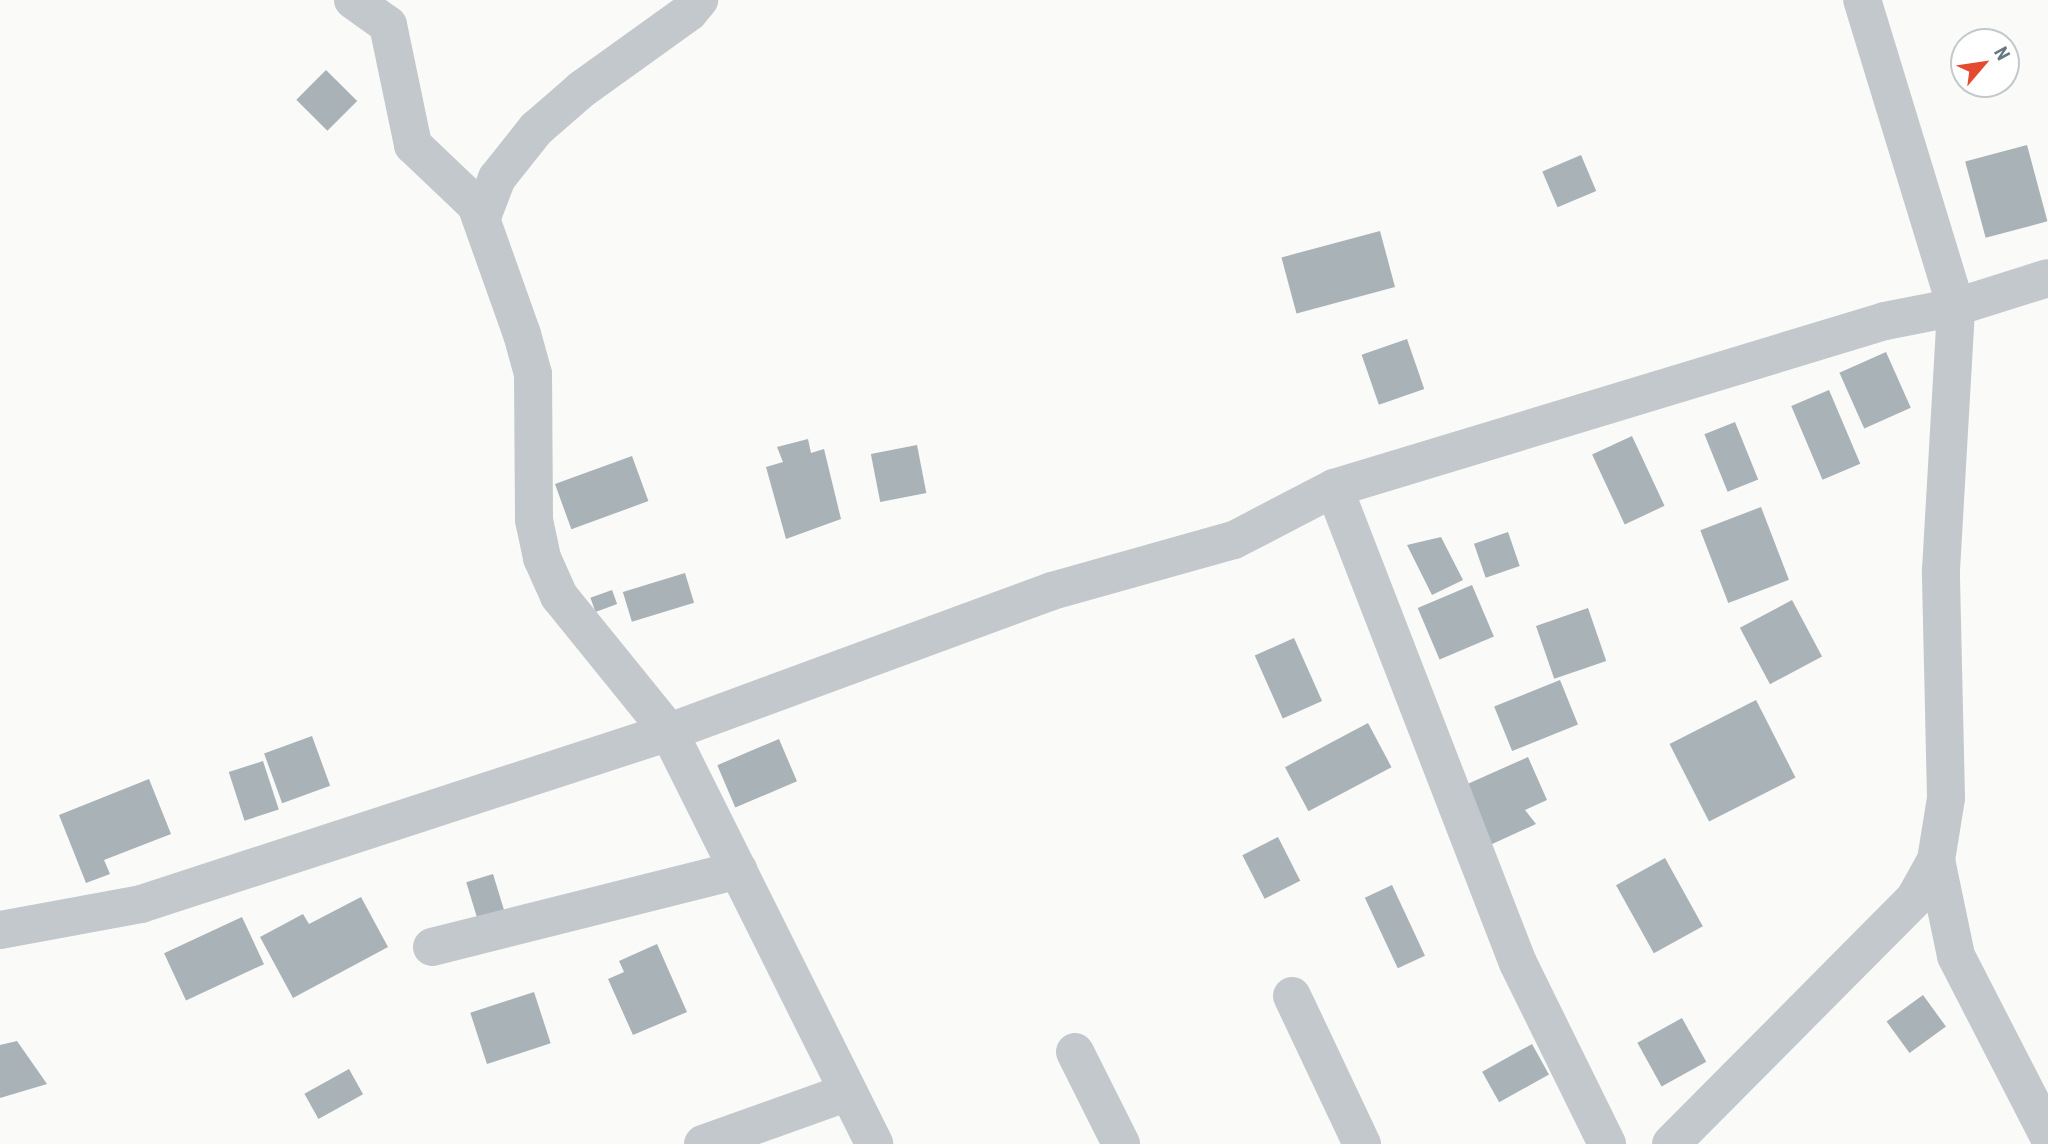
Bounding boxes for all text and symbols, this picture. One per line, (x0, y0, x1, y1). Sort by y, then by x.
north arrow (1950, 28, 2020, 98)
text: N (1989, 43, 2015, 64)

